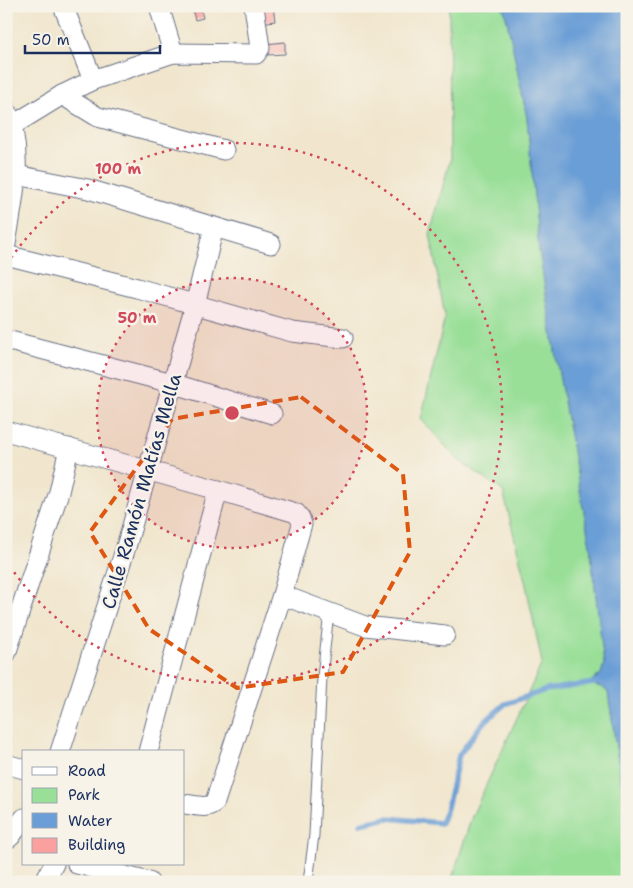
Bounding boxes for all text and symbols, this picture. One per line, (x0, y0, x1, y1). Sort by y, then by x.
scale bar (25, 22, 160, 54)
text: 50 m (32, 30, 70, 50)
text: 100 m (95, 159, 141, 179)
text: 50 m (118, 308, 157, 328)
street label: Calle Ramón Matías Mella (96, 370, 187, 612)
centre of rings (223, 404, 241, 422)
legend (22, 750, 185, 866)
text: Road (68, 761, 106, 781)
text: Park (68, 785, 100, 805)
text: Water (68, 811, 112, 831)
text: Building (68, 835, 125, 855)

